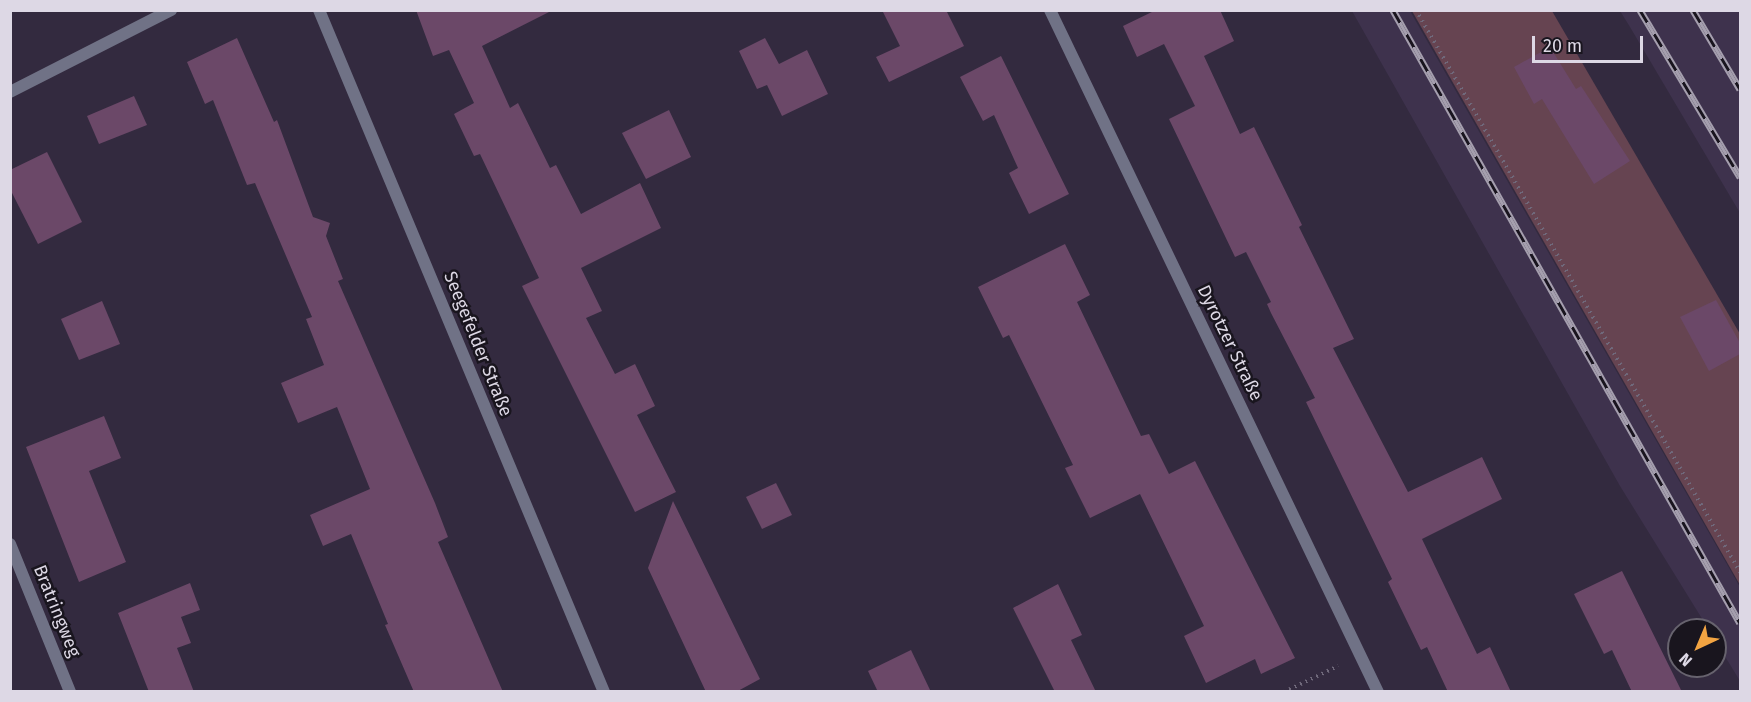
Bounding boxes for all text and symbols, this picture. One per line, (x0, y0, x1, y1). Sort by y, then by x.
scale bar (1535, 24, 1646, 62)
text: 20 m (1543, 35, 1582, 57)
street label: Seegefelder Straße (439, 268, 517, 420)
street label: Dyrotzer Straße (1193, 282, 1267, 404)
street label: Bratringweg (29, 562, 85, 660)
north arrow (1667, 618, 1727, 678)
text: N (1675, 649, 1696, 670)

